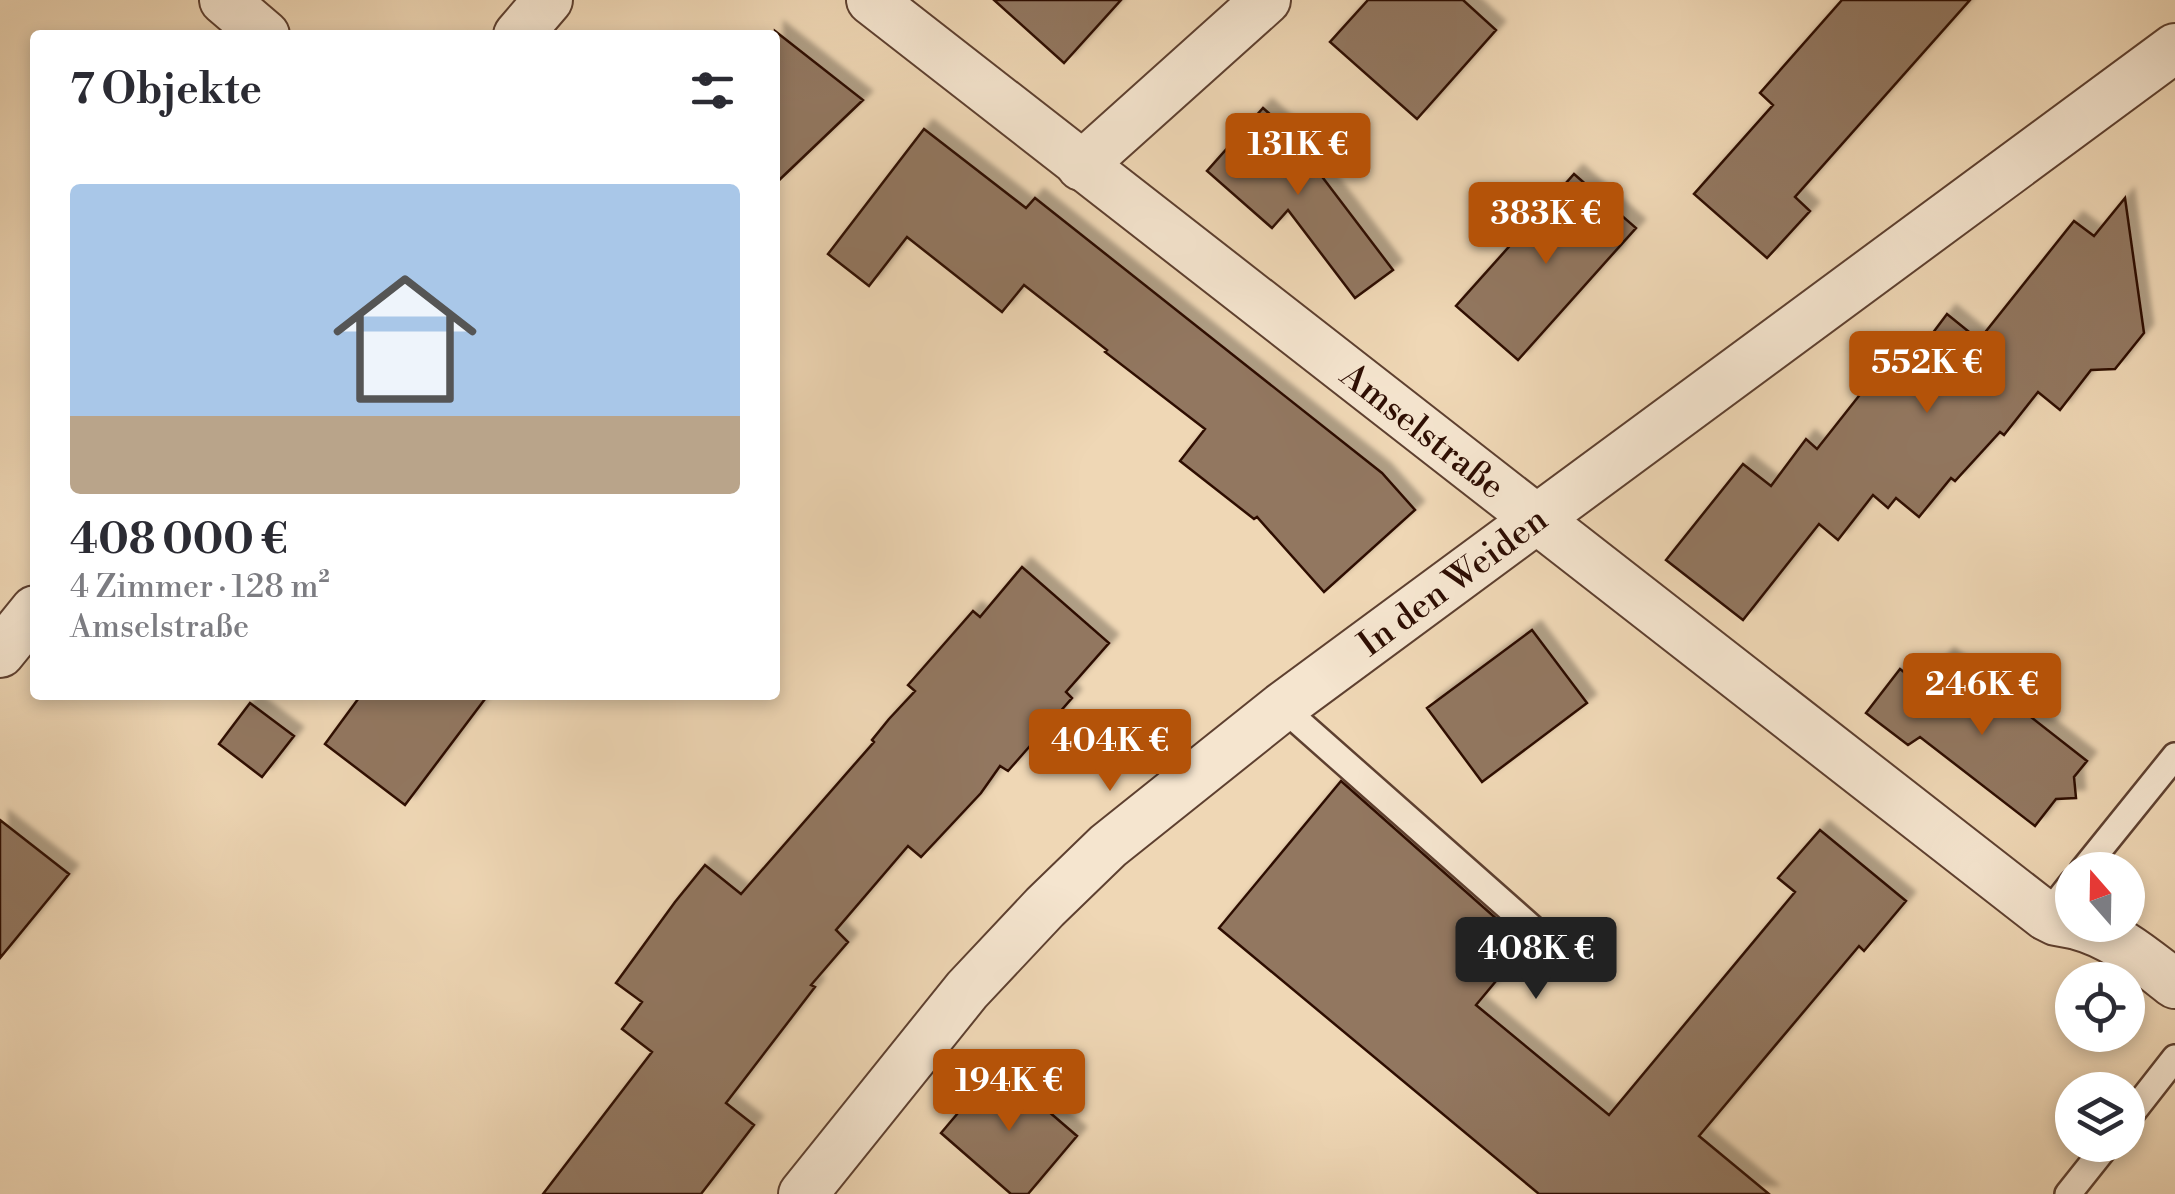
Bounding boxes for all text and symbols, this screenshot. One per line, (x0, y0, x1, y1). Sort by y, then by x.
icon: filters (685, 63, 740, 118)
text: 7 Objekte (70, 64, 262, 117)
pin: 131K € (1217, 113, 1379, 198)
text: 131K € (1247, 125, 1349, 165)
pin: 383K € (1465, 182, 1627, 267)
text: 383K € (1491, 194, 1601, 234)
icon: home (315, 249, 495, 429)
pin: 552K € (1846, 331, 2008, 416)
text: 552K € (1871, 343, 1983, 383)
street label: Amselstraße (1331, 354, 1513, 509)
street label: In den Weiden (1350, 498, 1557, 666)
text: 408 000 € (70, 514, 288, 567)
text: 4 Zimmer · 128 m² (70, 567, 330, 607)
text: Amselstraße (70, 607, 249, 647)
pin: 246K € (1901, 653, 2063, 738)
text: 246K € (1925, 665, 2039, 705)
pin: 404K € (1029, 709, 1191, 794)
text: 404K € (1051, 721, 1169, 761)
north arrow (2055, 852, 2145, 942)
map controls (2055, 852, 2145, 1162)
pin: 408K € (1455, 917, 1617, 1002)
text: 408K € (1478, 929, 1595, 969)
button: locate (2055, 962, 2145, 1052)
pin: 194K € (928, 1049, 1090, 1134)
text: 194K € (955, 1061, 1063, 1101)
button: layers (2055, 1072, 2145, 1162)

